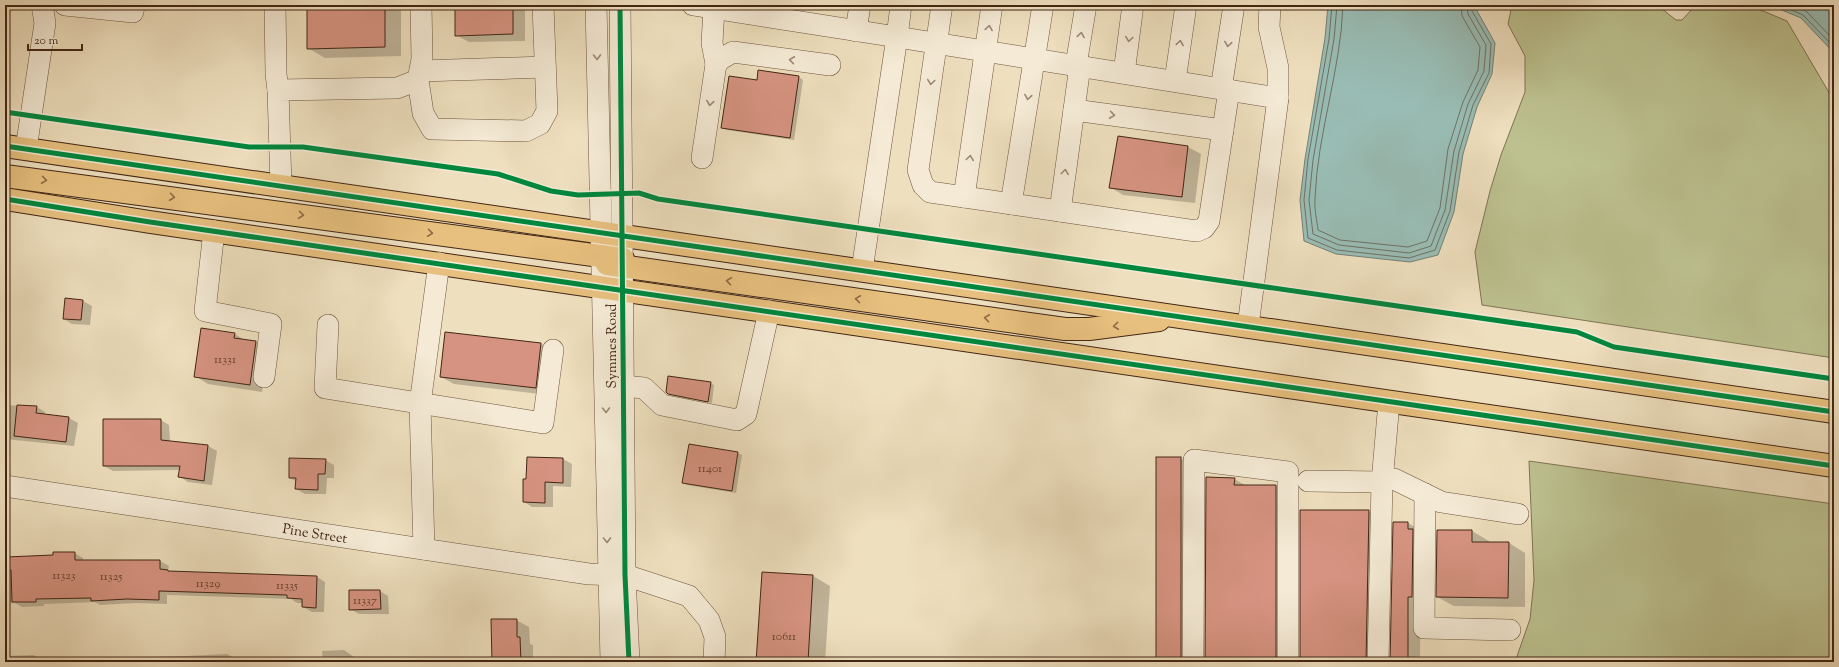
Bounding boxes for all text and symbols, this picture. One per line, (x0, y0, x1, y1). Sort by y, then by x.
one-way arrow (984, 25, 993, 31)
scale bar (28, 26, 82, 52)
text: 20 m (34, 32, 59, 50)
one-way arrow (1076, 32, 1085, 38)
one-way arrow (1125, 36, 1134, 42)
one-way arrow (1175, 40, 1184, 46)
one-way arrow (1224, 40, 1233, 47)
one-way arrow (593, 54, 601, 60)
one-way arrow (789, 56, 795, 65)
one-way arrow (927, 79, 936, 85)
one-way arrow (1024, 94, 1033, 101)
one-way arrow (706, 99, 715, 106)
one-way arrow (1109, 111, 1116, 120)
one-way arrow (965, 155, 974, 161)
one-way arrow (1060, 169, 1069, 176)
one-way arrow (41, 175, 47, 184)
one-way arrow (169, 193, 175, 202)
one-way arrow (298, 210, 304, 219)
one-way arrow (427, 228, 433, 237)
one-way arrow (726, 277, 732, 286)
one-way arrow (855, 295, 861, 304)
street label: Symmes Road (603, 304, 623, 388)
one-way arrow (984, 314, 990, 323)
one-way arrow (1113, 321, 1119, 330)
house number: 11331 (214, 351, 236, 369)
one-way arrow (602, 407, 610, 413)
house number: 11401 (698, 460, 722, 478)
street label: Pine Street (281, 520, 349, 550)
one-way arrow (603, 537, 611, 543)
house number: 11323 (52, 567, 76, 585)
house number: 11325 (100, 568, 122, 586)
house number: 11329 (196, 575, 220, 593)
house number: 11335 (276, 577, 298, 595)
house number: 11337 (353, 592, 377, 610)
house number: 10611 (772, 628, 796, 646)

